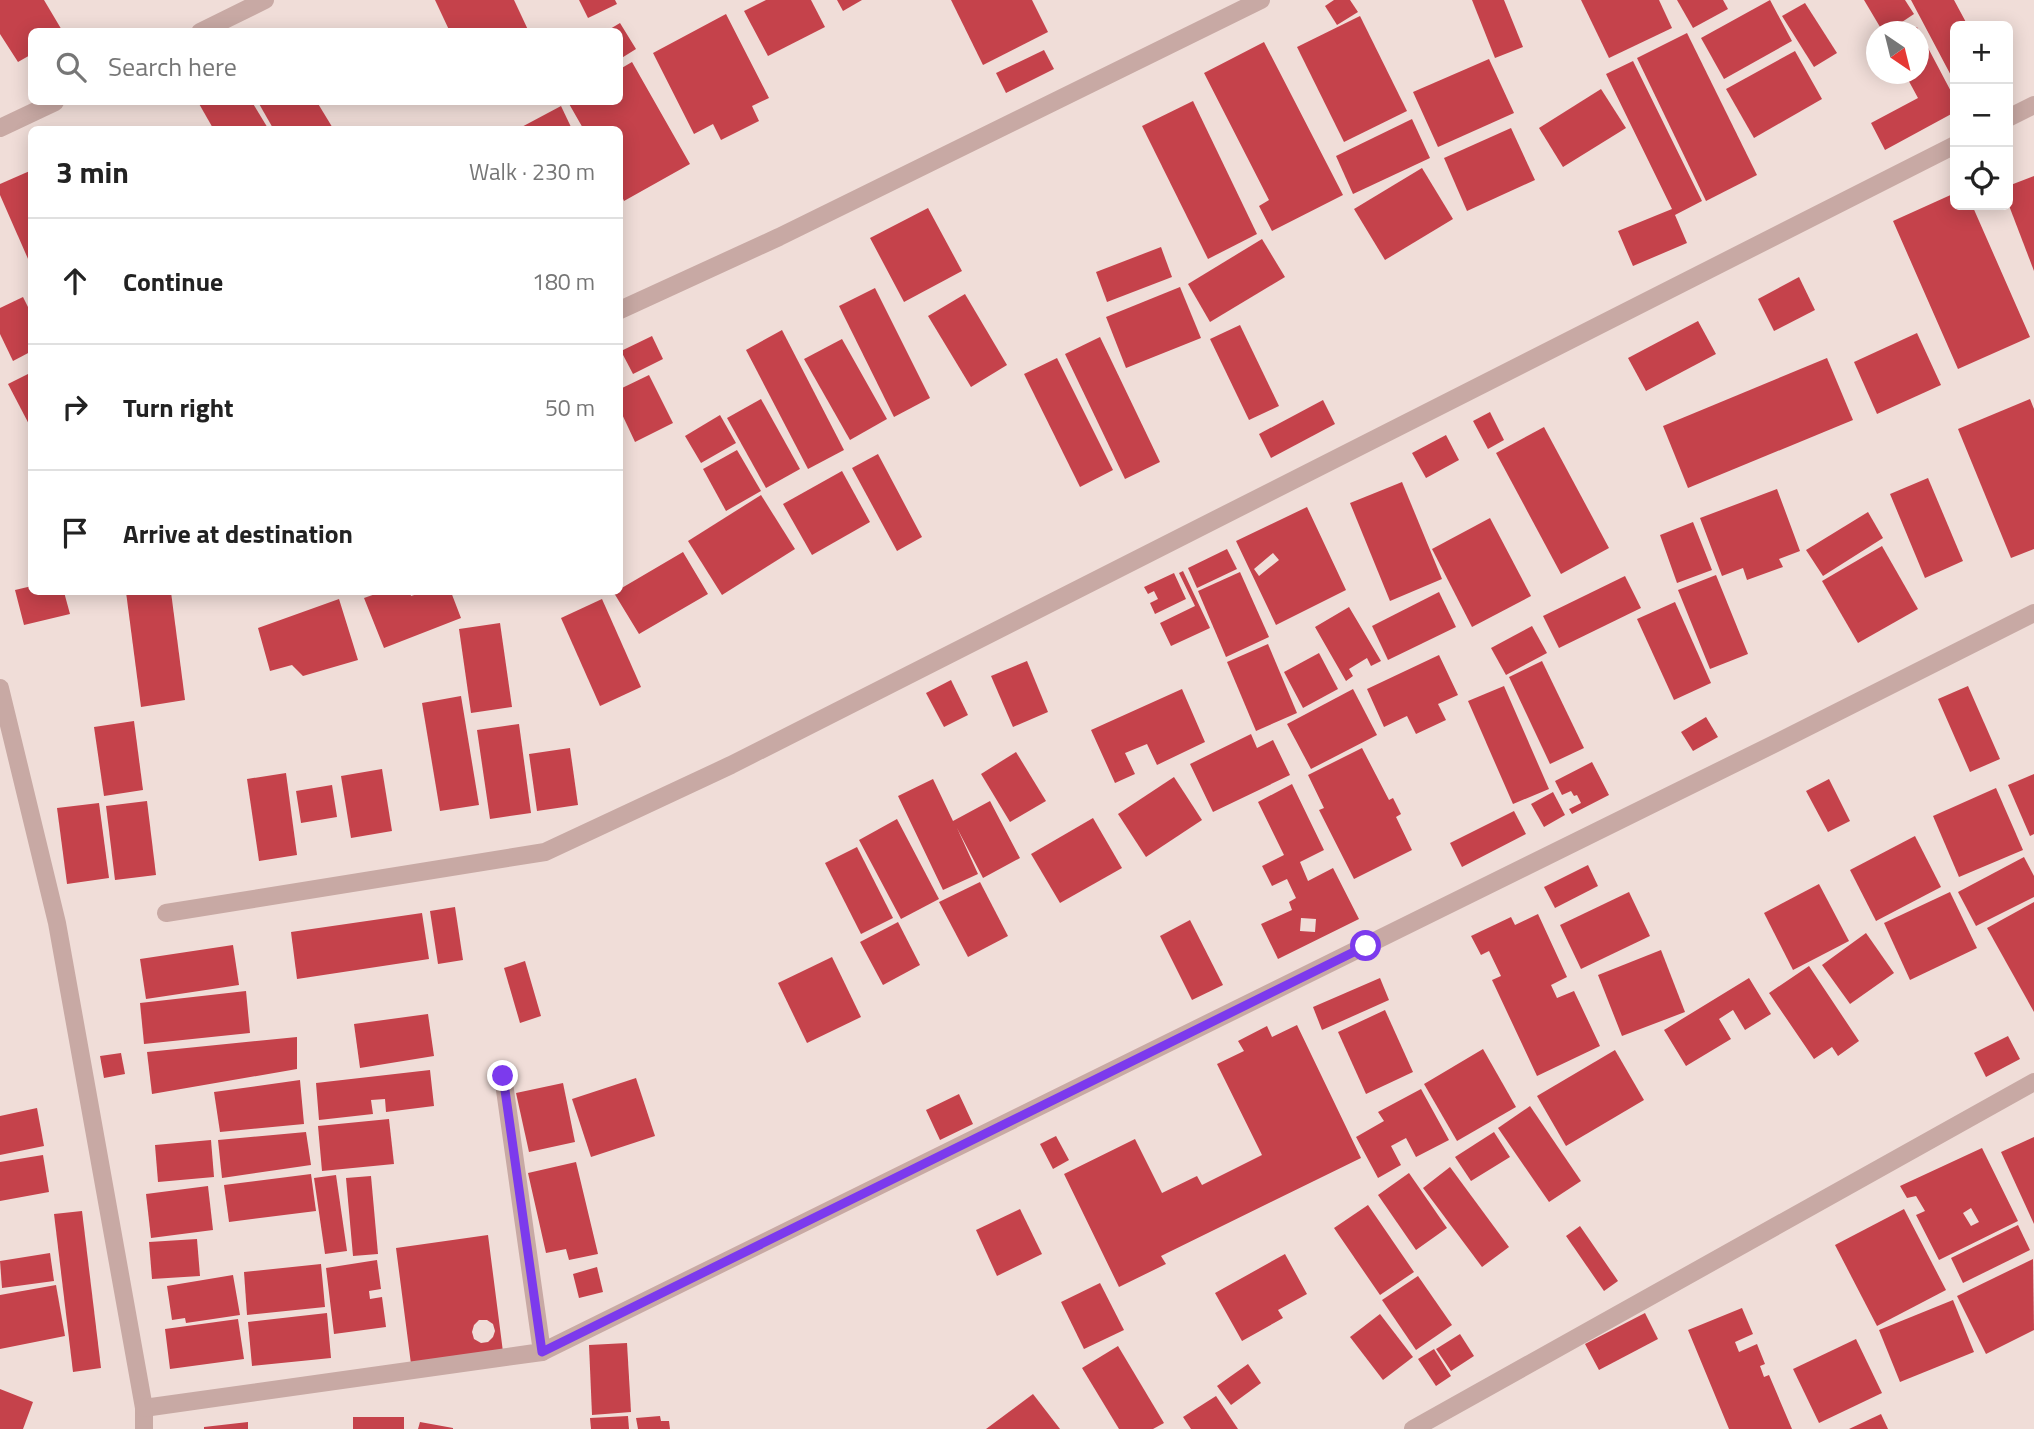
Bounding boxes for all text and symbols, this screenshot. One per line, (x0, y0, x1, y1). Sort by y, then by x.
north arrow (1866, 21, 1929, 84)
map controls (1950, 21, 2013, 210)
button: + (1950, 21, 2013, 84)
search box (28, 28, 623, 105)
text: Search here (108, 47, 237, 86)
icon: search (52, 48, 90, 86)
button: − (1950, 84, 2013, 147)
button: locate (1950, 147, 2013, 210)
text: 3 min (56, 149, 129, 195)
text: Walk · 230 m (469, 154, 595, 189)
icon: ahead (56, 262, 94, 300)
text: Continue (123, 262, 223, 301)
text: 180 m (532, 264, 595, 299)
icon: right (56, 388, 94, 426)
text: Turn right (123, 388, 234, 427)
text: 50 m (545, 390, 595, 425)
icon: arrive (56, 514, 94, 552)
text: Arrive at destination (123, 514, 353, 553)
route start (1350, 930, 1381, 961)
route end (487, 1060, 518, 1091)

